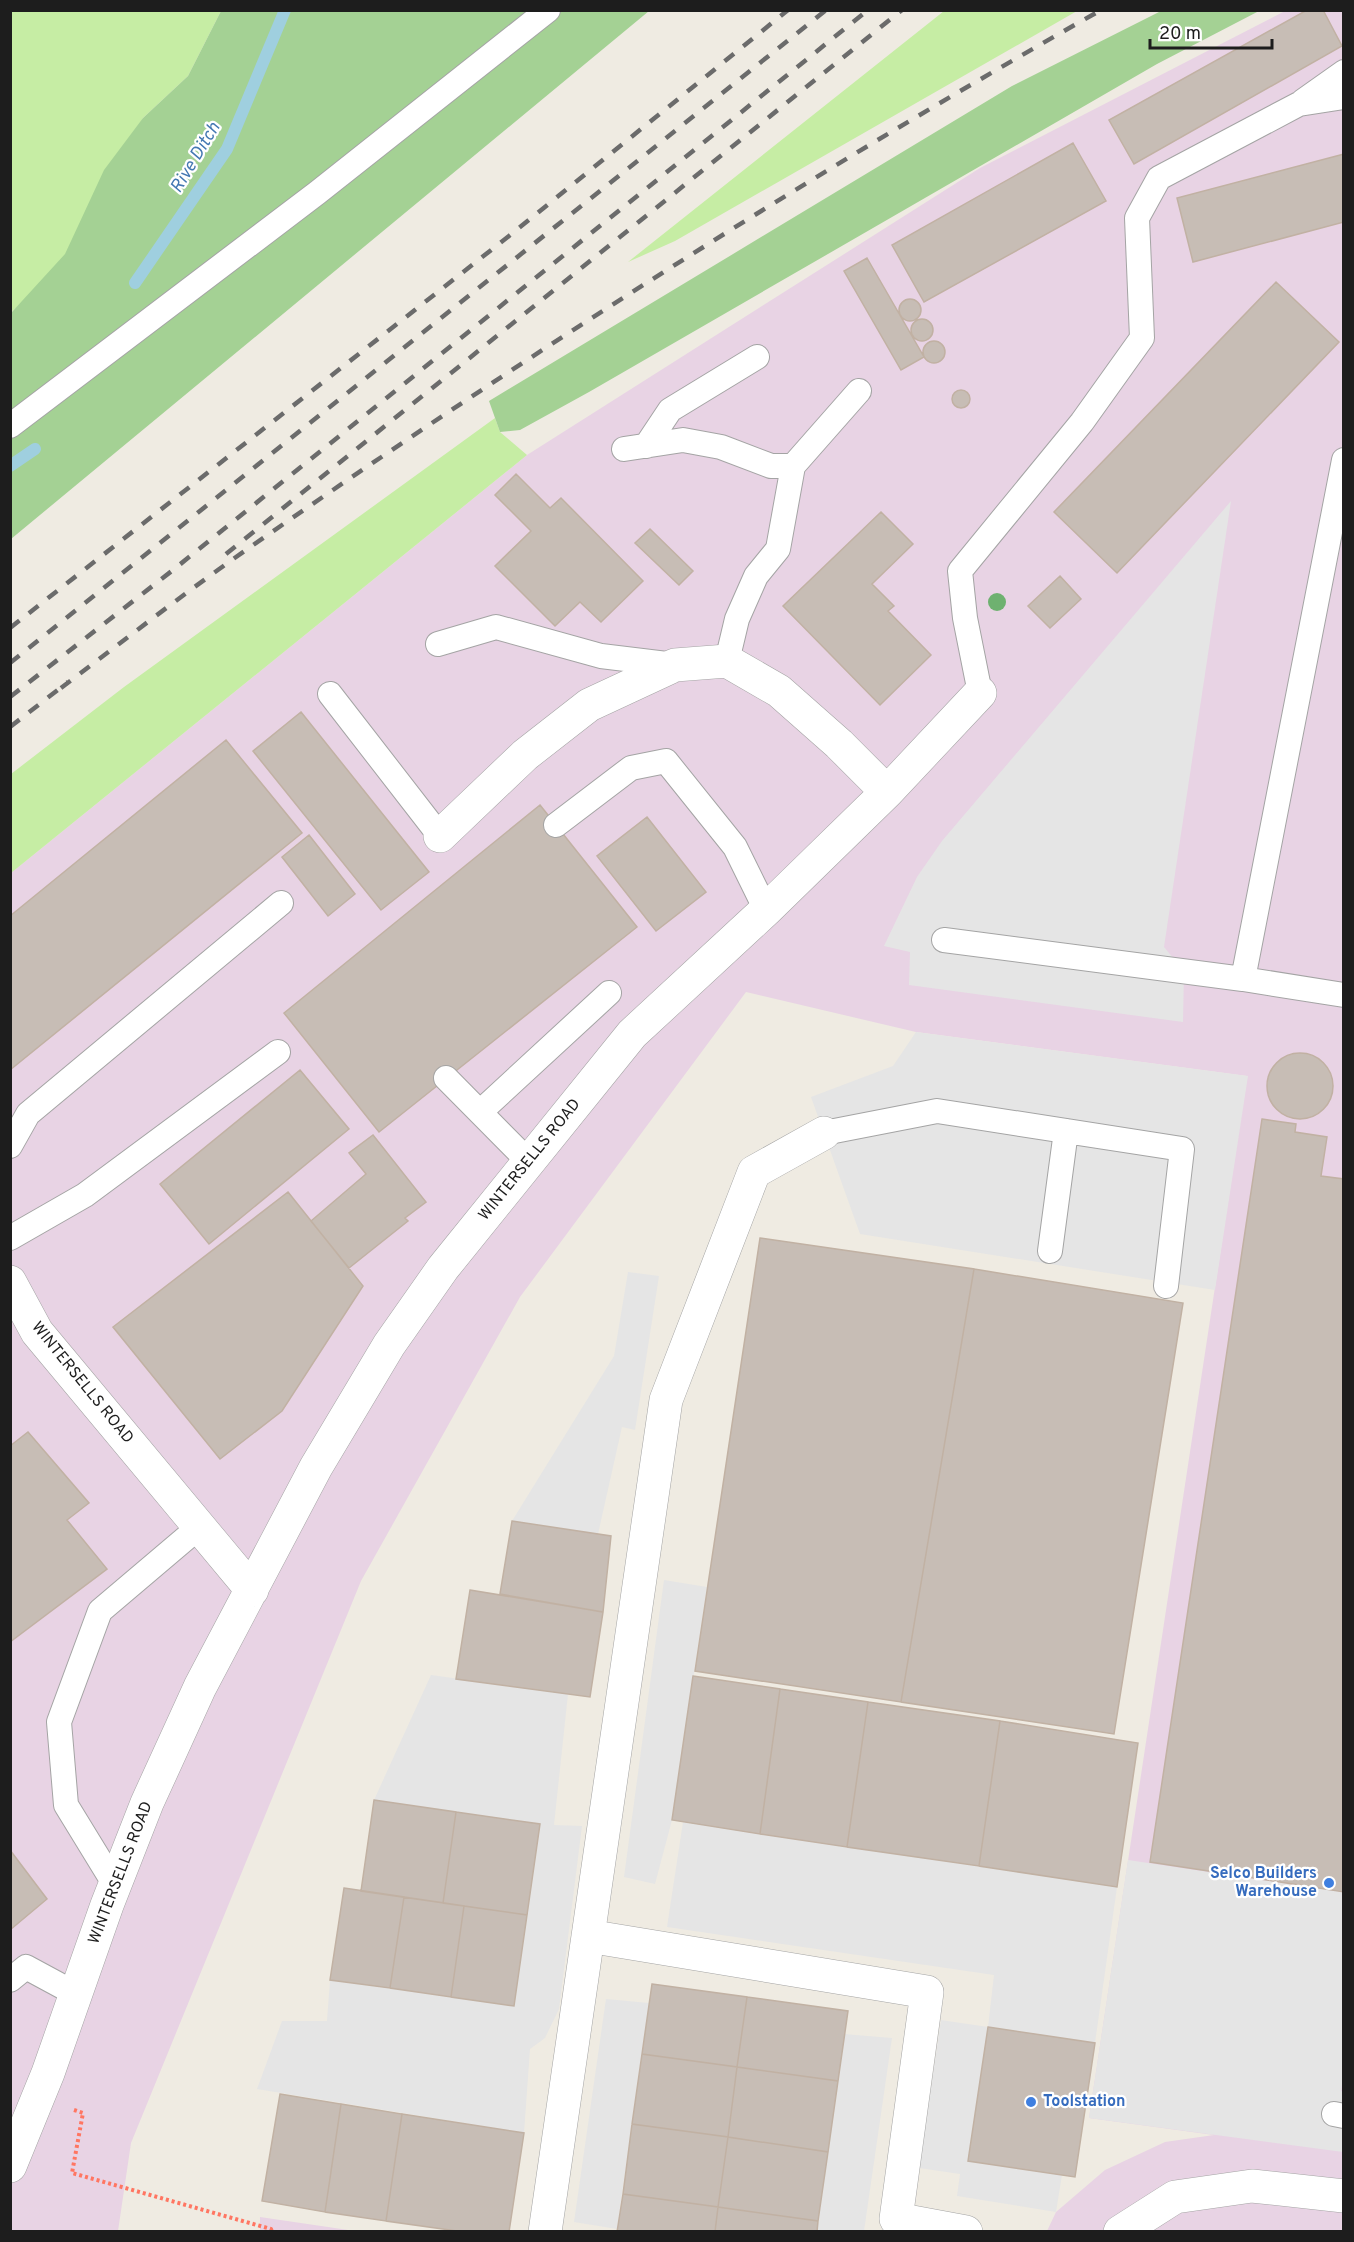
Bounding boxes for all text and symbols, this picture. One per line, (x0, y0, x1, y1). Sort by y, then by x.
scale bar (1150, 12, 1272, 50)
text: 20 m (1159, 23, 1201, 46)
water label: Rive Ditch (166, 118, 226, 198)
street label: WINTERSELLS ROAD (475, 1095, 585, 1225)
street label: WINTERSELLS ROAD (27, 1318, 137, 1448)
street label: WINTERSELLS ROAD (85, 1799, 157, 1947)
place label: Selco Builders Warehouse (1210, 1864, 1317, 1902)
marker: Selco Builders Warehouse (1322, 1876, 1336, 1890)
place label: Toolstation (1043, 2092, 1126, 2112)
marker: Toolstation (1024, 2095, 1038, 2109)

